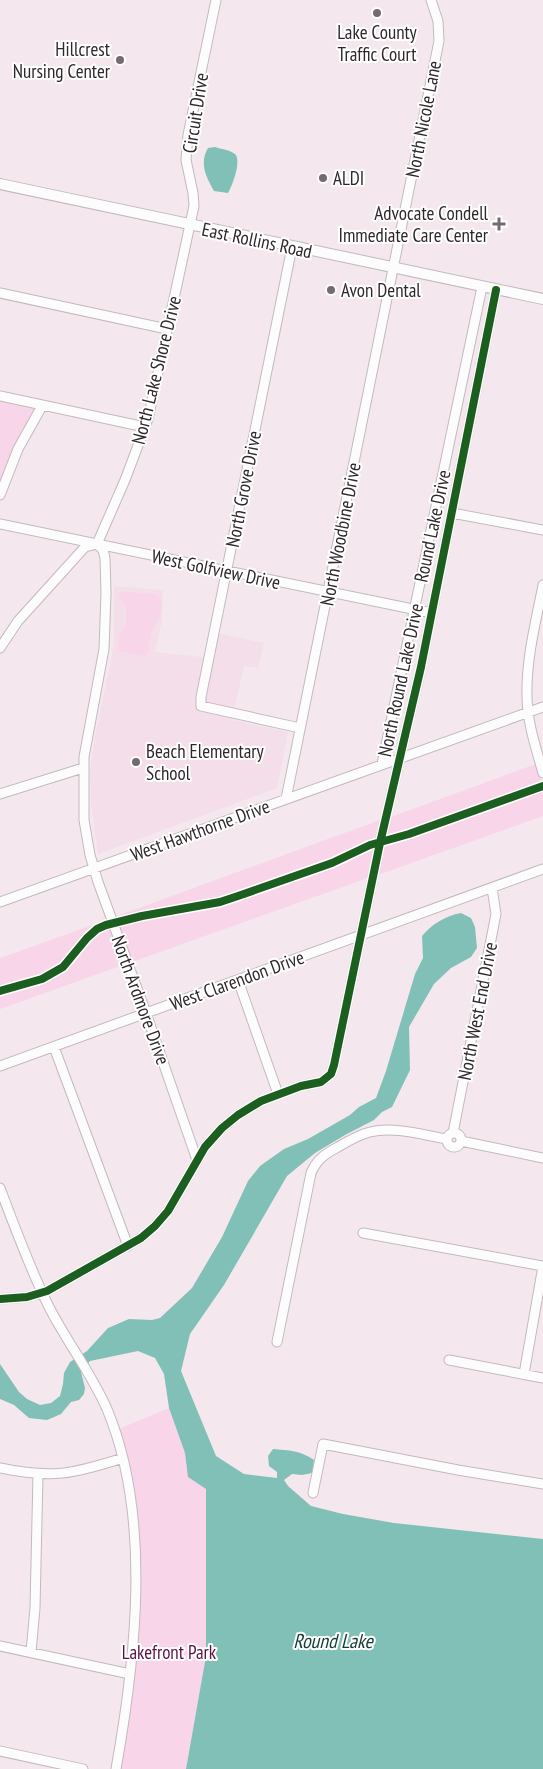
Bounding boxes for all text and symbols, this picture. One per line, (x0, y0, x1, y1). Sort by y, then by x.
marker: Lake County Traffic Court (371, 7, 383, 19)
place label: Lake County Traffic Court (337, 20, 418, 66)
place label: Hillcrest Nursing Center (13, 37, 111, 83)
marker: Hillcrest Nursing Center (114, 54, 126, 66)
street label: North Nicole Lane (400, 58, 446, 179)
street label: Circuit Drive (177, 71, 213, 155)
place label: ALDI (333, 166, 364, 190)
marker: ALDI (317, 172, 329, 184)
place label: Advocate Condell Immediate Care Center (338, 201, 489, 247)
street label: East Rollins Road (200, 217, 314, 263)
marker: Advocate Condell Immediate Care Center (492, 217, 506, 231)
place label: Avon Dental (341, 278, 421, 302)
marker: Avon Dental (325, 284, 337, 296)
street label: North Lake Shore Drive (126, 293, 186, 447)
street label: North Grove Drive (220, 429, 266, 549)
street label: North Woodbine Drive (314, 460, 366, 608)
street label: Round Lake Drive (408, 467, 456, 584)
street label: West Golfview Drive (149, 544, 283, 594)
street label: North Round Lake Drive (372, 601, 428, 759)
place label: Beach Elementary School (146, 739, 265, 785)
marker: Beach Elementary School (130, 756, 142, 768)
street label: West Hawthorne Drive (127, 794, 273, 866)
street label: North Ardmore Drive (107, 932, 176, 1068)
street label: North West End Drive (452, 940, 502, 1082)
street label: West Clarendon Drive (167, 945, 308, 1015)
water label: Round Lake (293, 1628, 375, 1654)
park label: Lakefront Park (122, 1640, 217, 1664)

